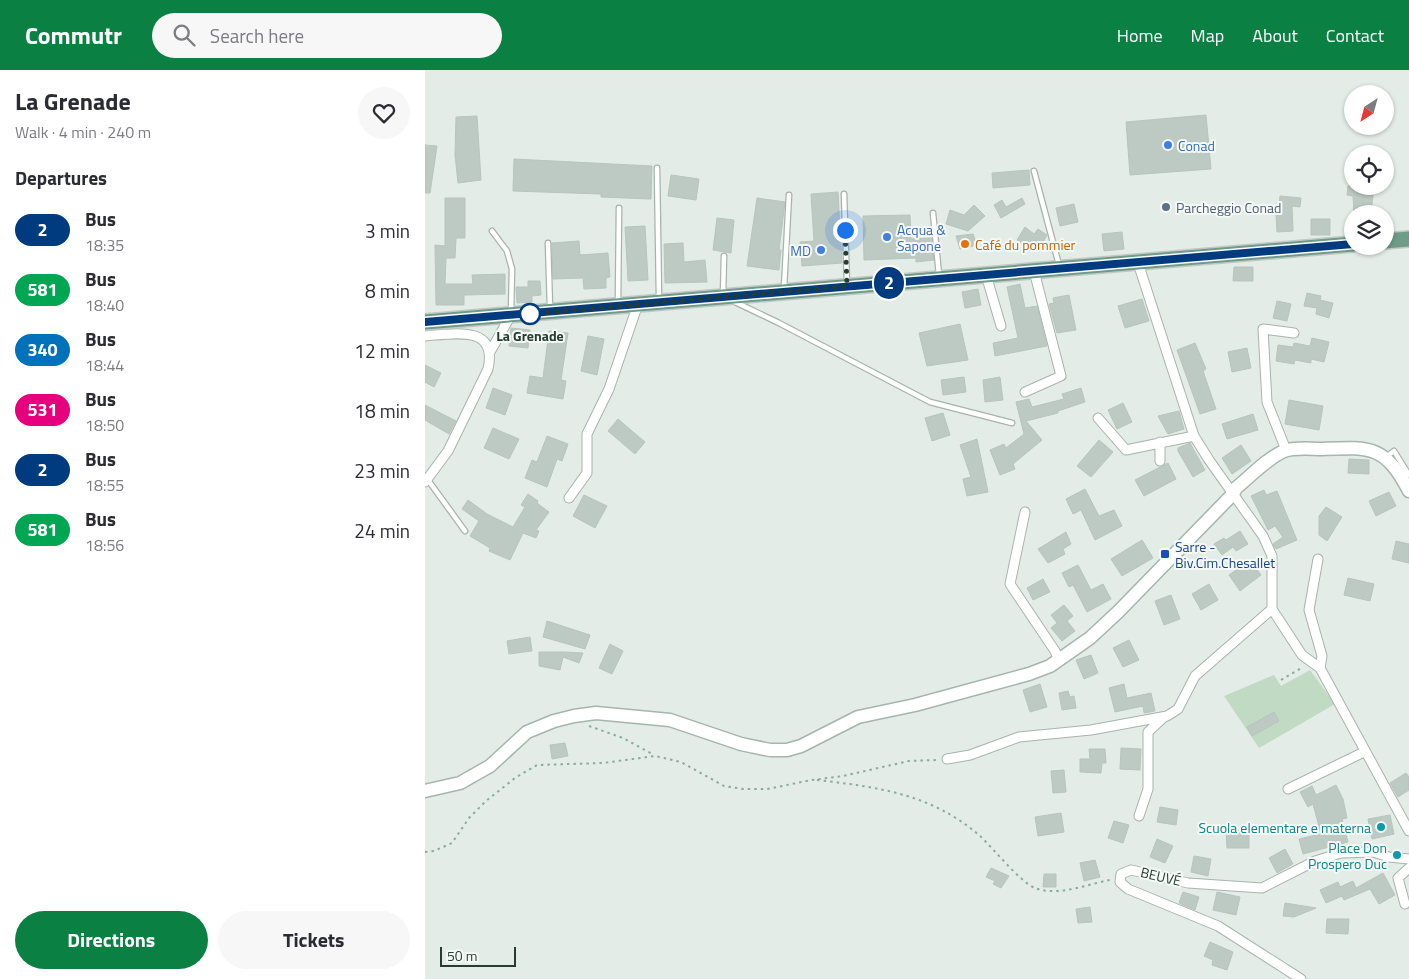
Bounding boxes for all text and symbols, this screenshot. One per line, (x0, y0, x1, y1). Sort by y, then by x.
search box (152, 13, 502, 58)
text: Commutr (25, 17, 122, 53)
icon: search (170, 21, 198, 49)
text: Search here (210, 21, 304, 50)
text: Home (1117, 22, 1163, 49)
text: Map (1191, 22, 1224, 49)
text: About (1252, 22, 1298, 49)
text: Contact (1326, 22, 1384, 49)
text: La Grenade (15, 83, 131, 119)
north arrow (1344, 85, 1394, 135)
map controls (1344, 85, 1394, 255)
button: heart (358, 87, 410, 139)
text: Walk · 4 min · 240 m (15, 120, 151, 144)
place label: Conad (1178, 135, 1215, 156)
marker: Conad (1162, 139, 1174, 151)
button: locate (1344, 145, 1394, 195)
text: Departures (15, 163, 107, 192)
place label: Parcheggio Conad (1176, 197, 1281, 218)
marker: Parcheggio Conad (1160, 201, 1172, 213)
text: Bus (85, 204, 116, 233)
button: layers (1344, 205, 1394, 255)
text: 2 (37, 216, 48, 243)
text: 3 min (365, 216, 410, 245)
your location (833, 218, 858, 243)
place label: Acqua & Sapone (897, 219, 946, 256)
marker: Acqua & Sapone (881, 231, 893, 243)
text: 18:35 (85, 233, 124, 257)
place label: Café du pommier (975, 234, 1076, 255)
marker: Café du pommier (959, 238, 971, 250)
place label: MD (790, 240, 811, 261)
marker: MD (815, 244, 827, 256)
text: Bus (85, 264, 116, 293)
line badge: 2 (873, 267, 905, 299)
text: 2 (884, 269, 894, 296)
text: 581 (27, 276, 58, 303)
text: 8 min (365, 276, 410, 305)
text: 18:40 (85, 293, 124, 317)
marker: La Grenade (519, 303, 541, 325)
text: Bus (85, 324, 116, 353)
place label: La Grenade (496, 325, 564, 346)
text: 340 (27, 336, 58, 363)
text: 12 min (354, 336, 410, 365)
text: 18:44 (85, 353, 124, 377)
text: Bus (85, 384, 116, 413)
text: 531 (27, 396, 58, 423)
text: 18 min (354, 396, 410, 425)
text: 18:50 (85, 413, 124, 437)
text: Bus (85, 444, 116, 473)
text: 2 (37, 456, 48, 483)
text: 23 min (354, 456, 410, 485)
text: 18:55 (85, 473, 124, 497)
text: Bus (85, 504, 116, 533)
text: 581 (27, 516, 58, 543)
text: 24 min (354, 516, 410, 545)
text: 18:56 (85, 533, 124, 557)
place label: Sarre - Biv.Cim.Chesallet (1175, 536, 1275, 573)
marker: Sarre - Biv.Cim.Chesallet (1159, 548, 1171, 560)
place label: Scuola elementare e materna (1199, 817, 1371, 838)
marker: Scuola elementare e materna (1375, 821, 1387, 833)
place label: Place Don Prospero Duc (1308, 837, 1387, 874)
marker: Place Don Prospero Duc (1391, 849, 1403, 861)
street label: BEUVÉ (1139, 861, 1184, 891)
button: Directions (15, 911, 208, 969)
button: Tickets (218, 911, 410, 969)
scale bar (440, 944, 516, 967)
text: 50 m (447, 945, 477, 966)

